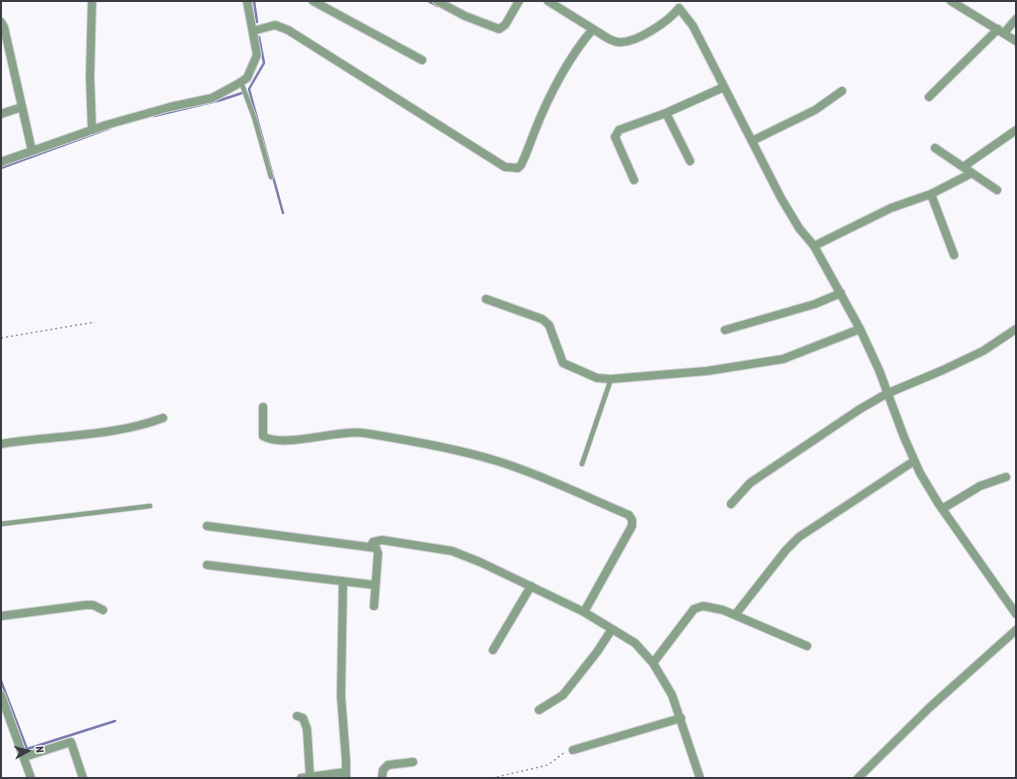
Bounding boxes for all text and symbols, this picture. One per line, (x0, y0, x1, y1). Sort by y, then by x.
north arrow (8, 731, 48, 771)
text: N (34, 746, 46, 753)

